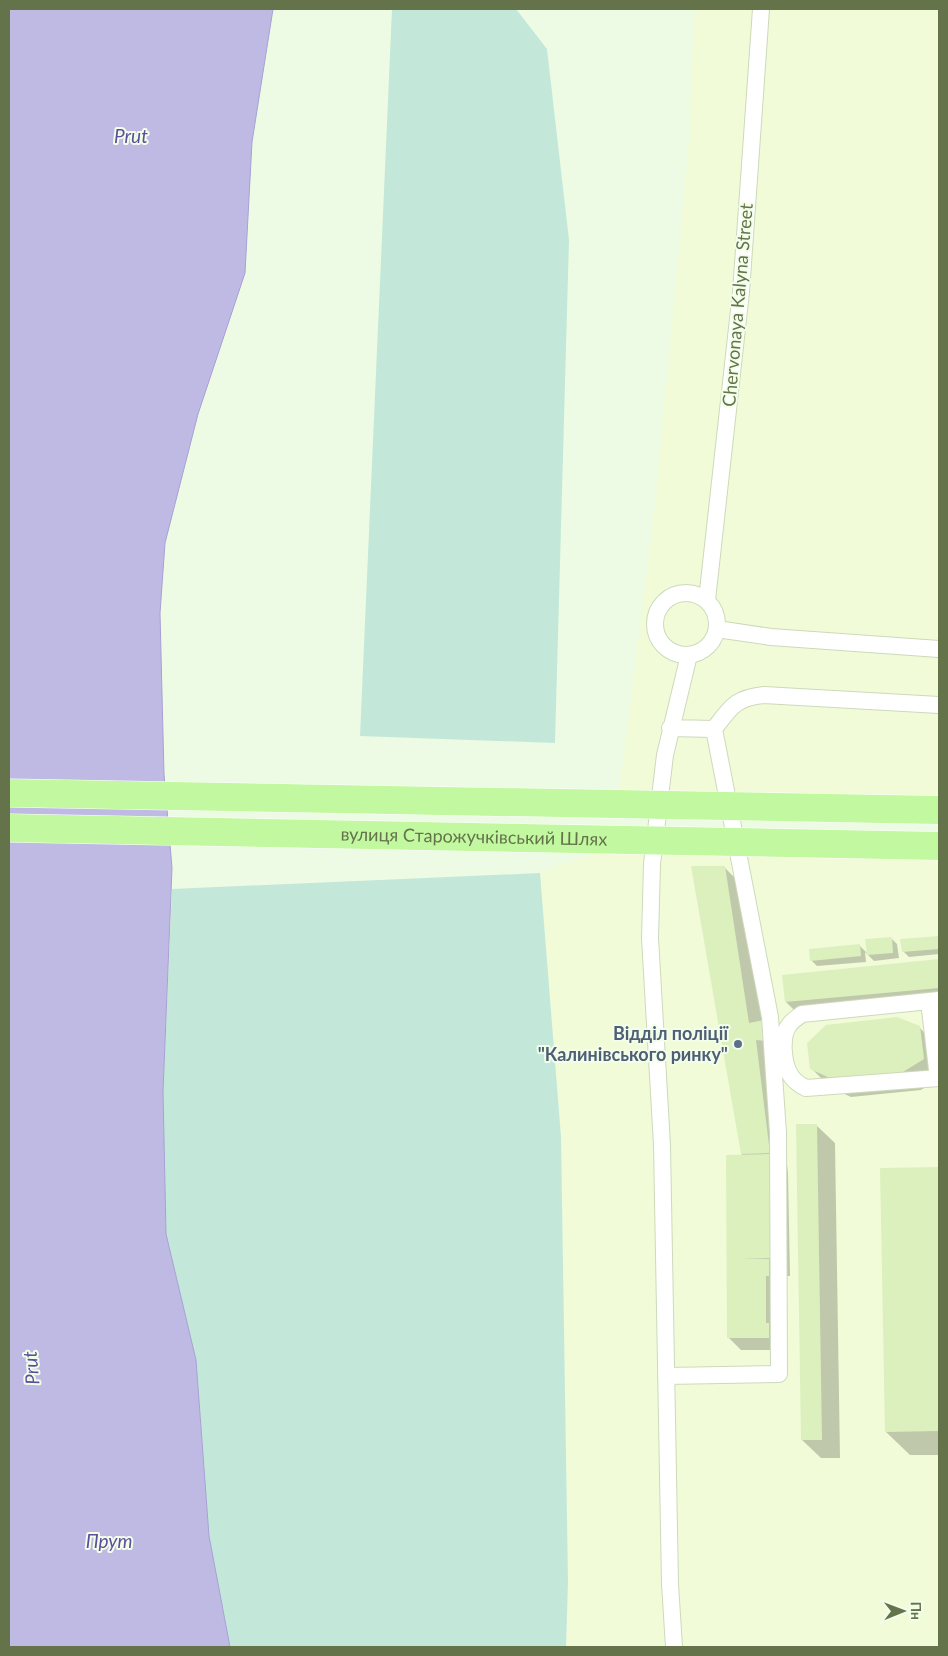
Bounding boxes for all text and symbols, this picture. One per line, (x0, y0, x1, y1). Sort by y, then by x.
water label: Prut (114, 124, 148, 147)
street label: Chervonaya Kalyna Street (717, 202, 757, 408)
street label: вулиця Старожучківський Шлях (340, 822, 608, 850)
place label: Відділ поліції "Калинівського ринку" (538, 1022, 729, 1065)
marker: Відділ поліції "Калинівського ринку" (732, 1038, 744, 1050)
water label: Prut (18, 1350, 43, 1386)
water label: Прут (86, 1529, 132, 1552)
north arrow (878, 1586, 928, 1636)
text: Пн (908, 1601, 925, 1620)

